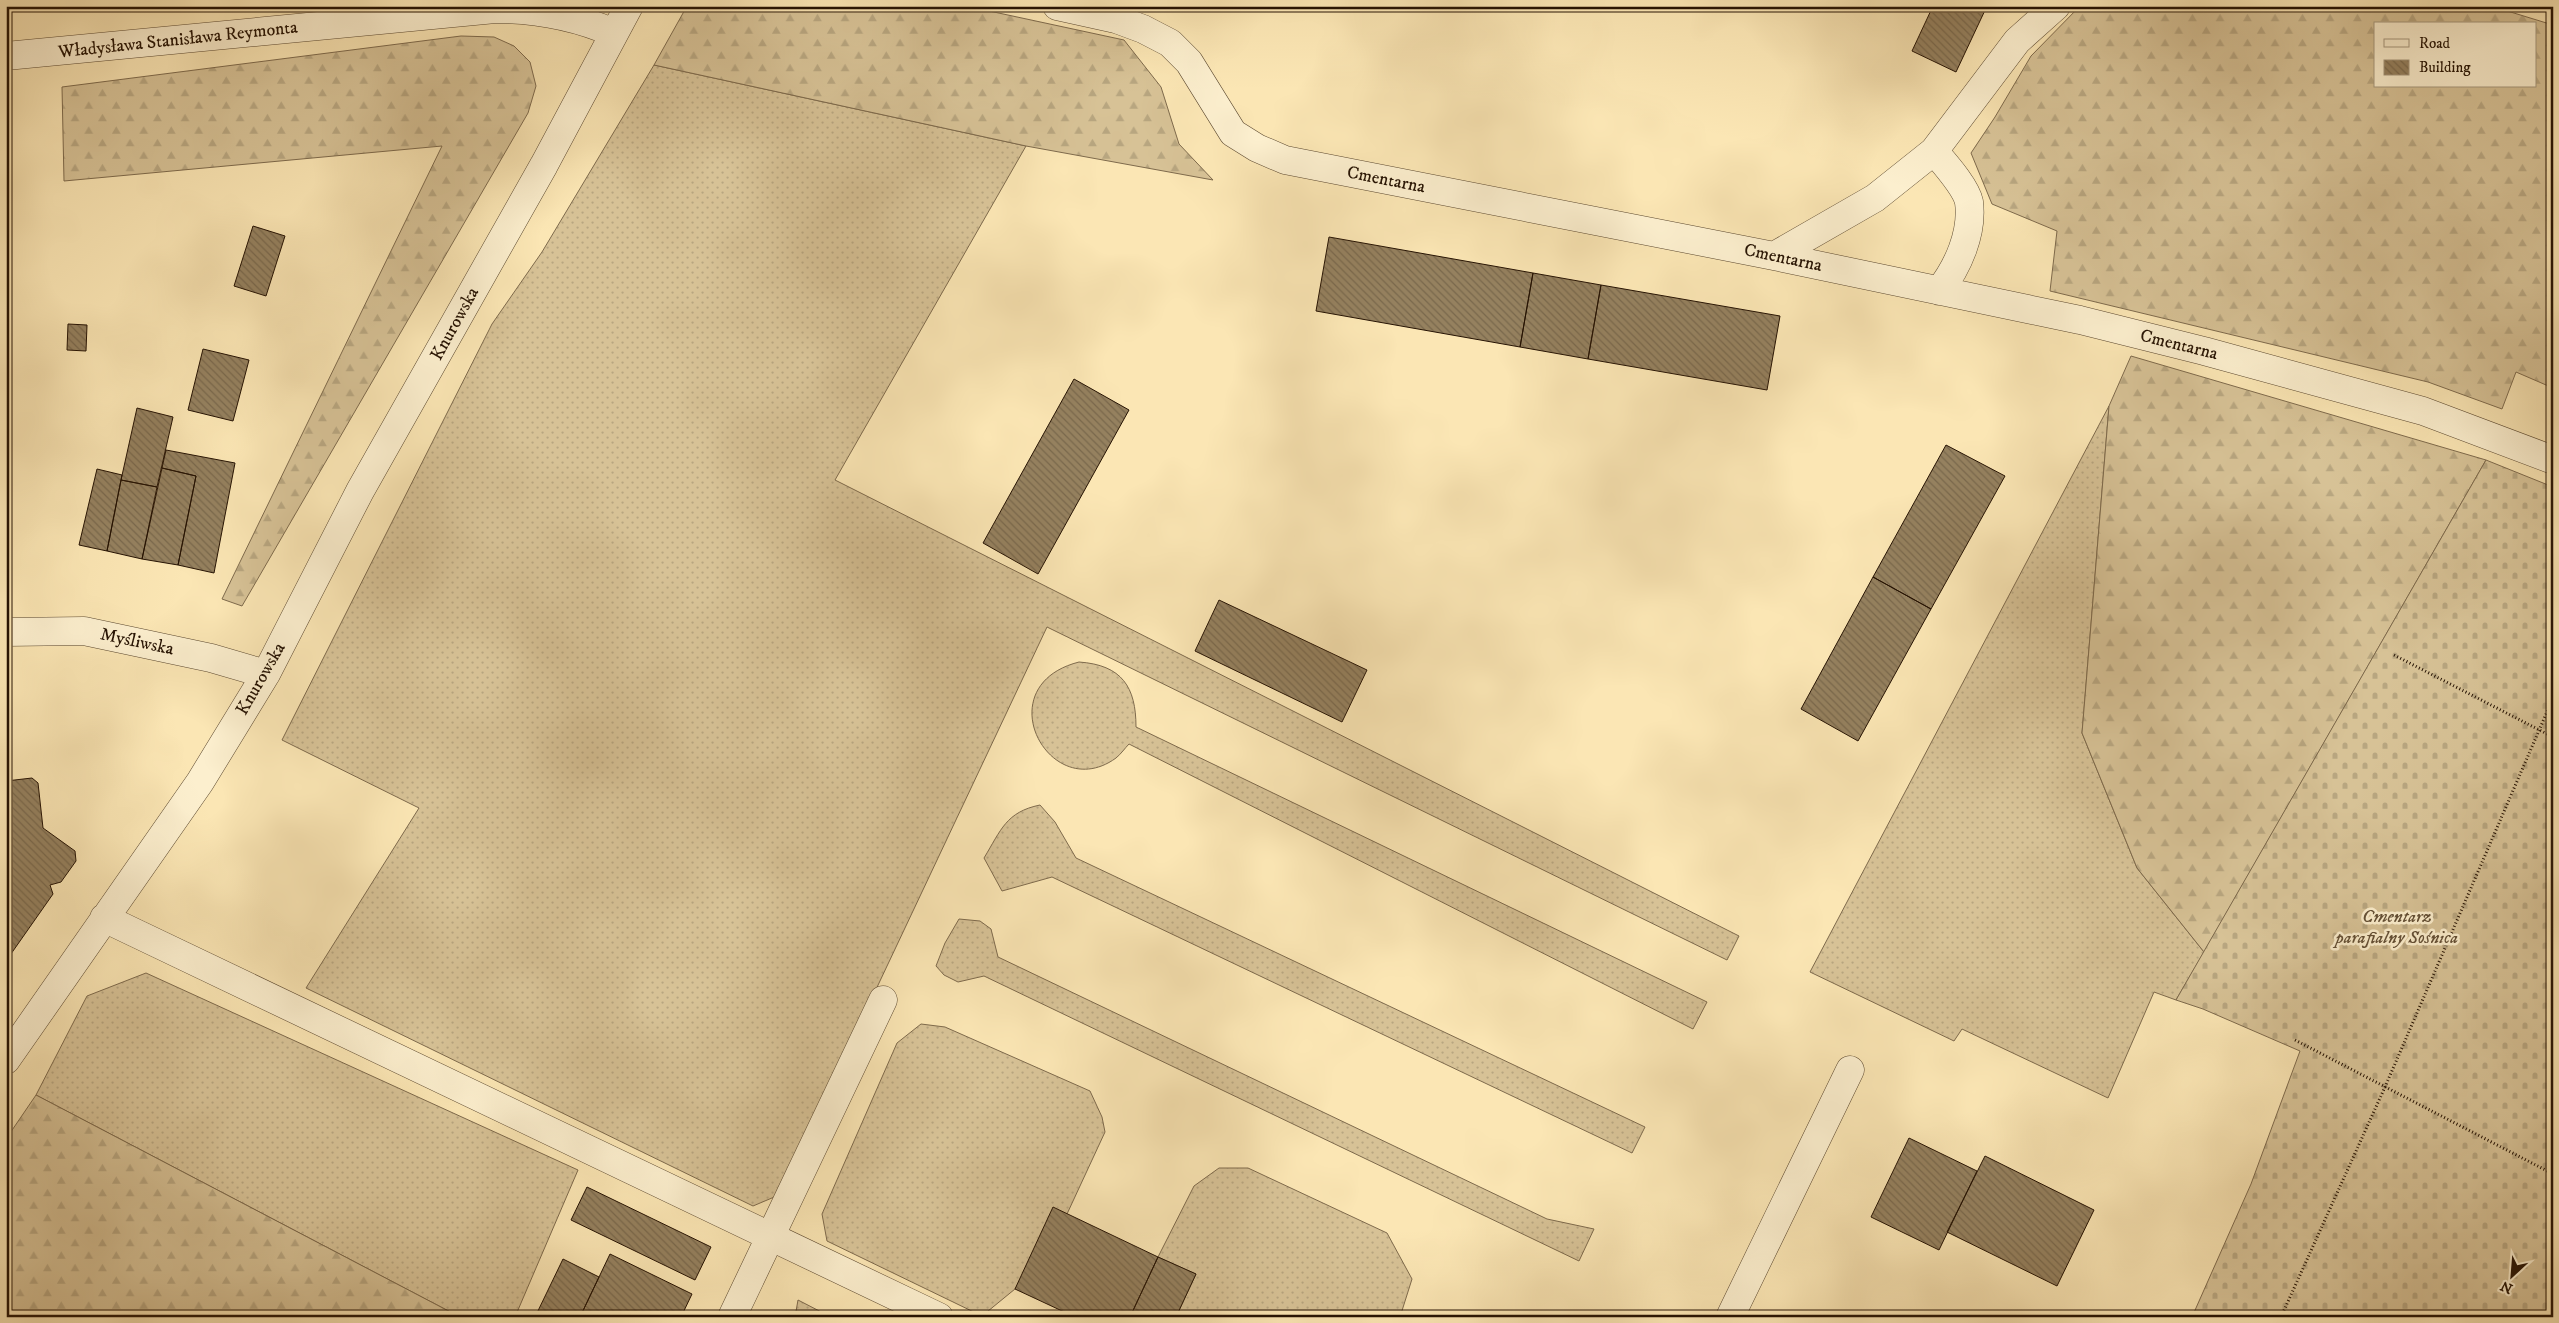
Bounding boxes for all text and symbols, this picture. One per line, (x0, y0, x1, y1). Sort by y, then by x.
street label: Władysława Stanisława Reymonta (56, 16, 299, 64)
legend (2374, 22, 2536, 88)
text: Road (2419, 34, 2451, 53)
text: Building (2419, 58, 2471, 77)
street label: Cmentarna (1345, 162, 1427, 198)
street label: Cmentarna (1742, 239, 1824, 277)
street label: Knurowska (426, 283, 484, 364)
street label: Cmentarna (2138, 325, 2220, 365)
street label: Myśliwska (98, 623, 176, 661)
street label: Knurowska (231, 638, 291, 719)
park label: Cmentarz parafialny Sośnica (2333, 906, 2458, 949)
north arrow (2486, 1250, 2536, 1300)
text: N (2497, 1276, 2516, 1297)

